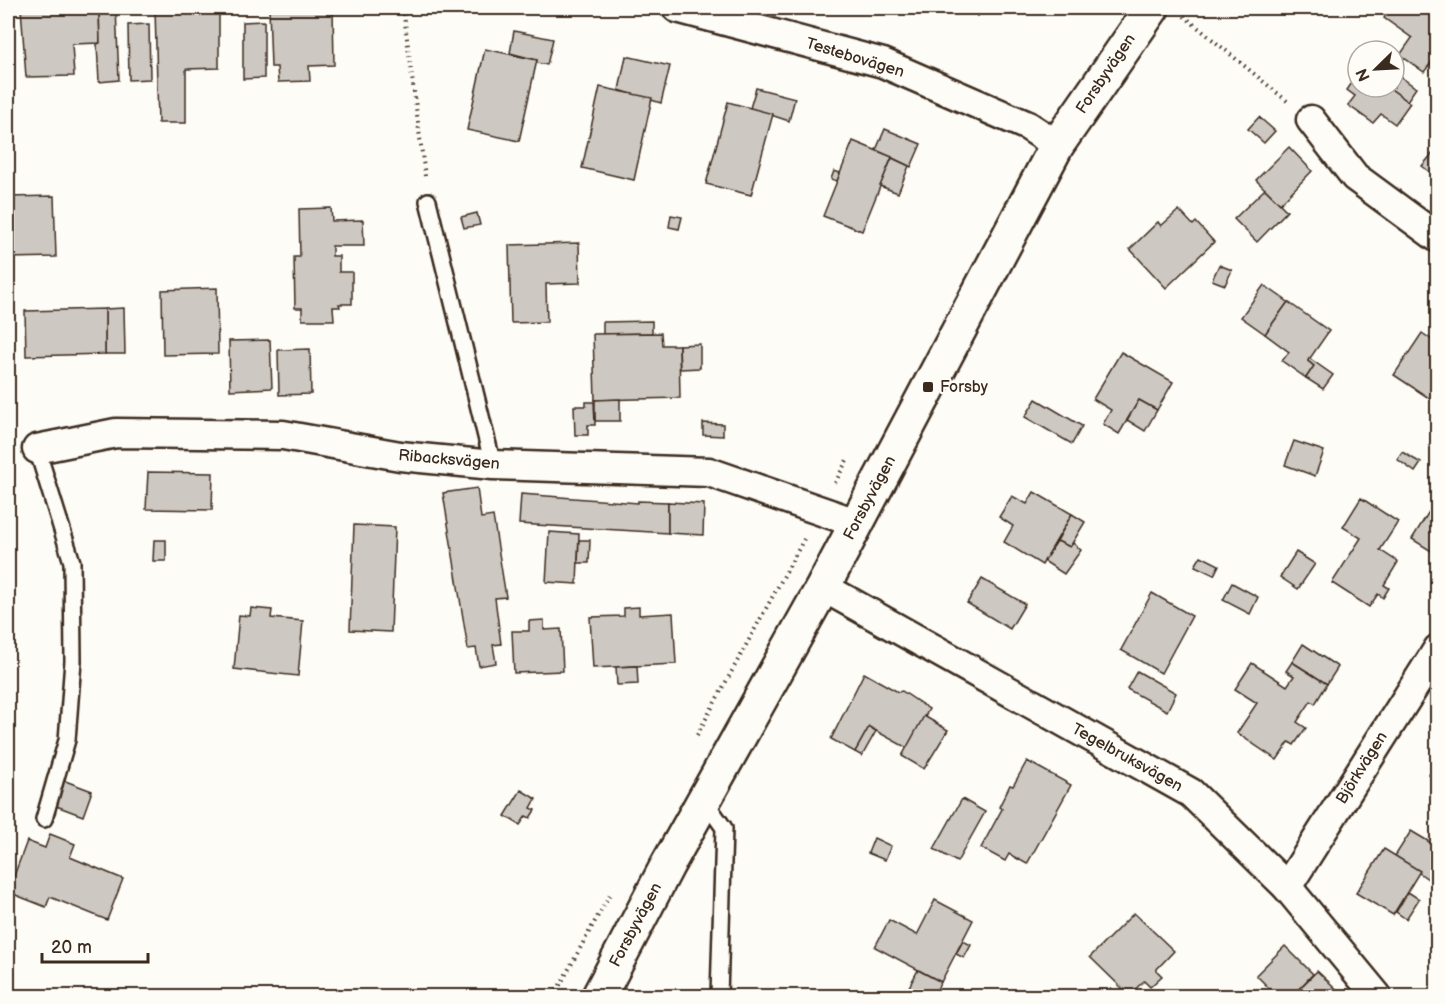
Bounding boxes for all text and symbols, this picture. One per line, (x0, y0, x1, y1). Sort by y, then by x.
street label: Forsbyvägen (1072, 30, 1140, 118)
street label: Testebovägen (804, 34, 906, 82)
north arrow (1346, 39, 1406, 99)
text: N (1353, 65, 1375, 84)
place label: Forsby (940, 378, 989, 397)
marker: Forsby (921, 380, 935, 394)
street label: Ribacksvägen (397, 446, 501, 474)
street label: Forsbyvägen (840, 453, 900, 543)
street label: Tegelbruksvägen (1068, 720, 1186, 796)
street label: Björkvägen (1332, 728, 1392, 808)
street label: Forsbyvägen (606, 880, 666, 970)
scale bar (42, 926, 148, 964)
text: 20 m (51, 937, 92, 958)

